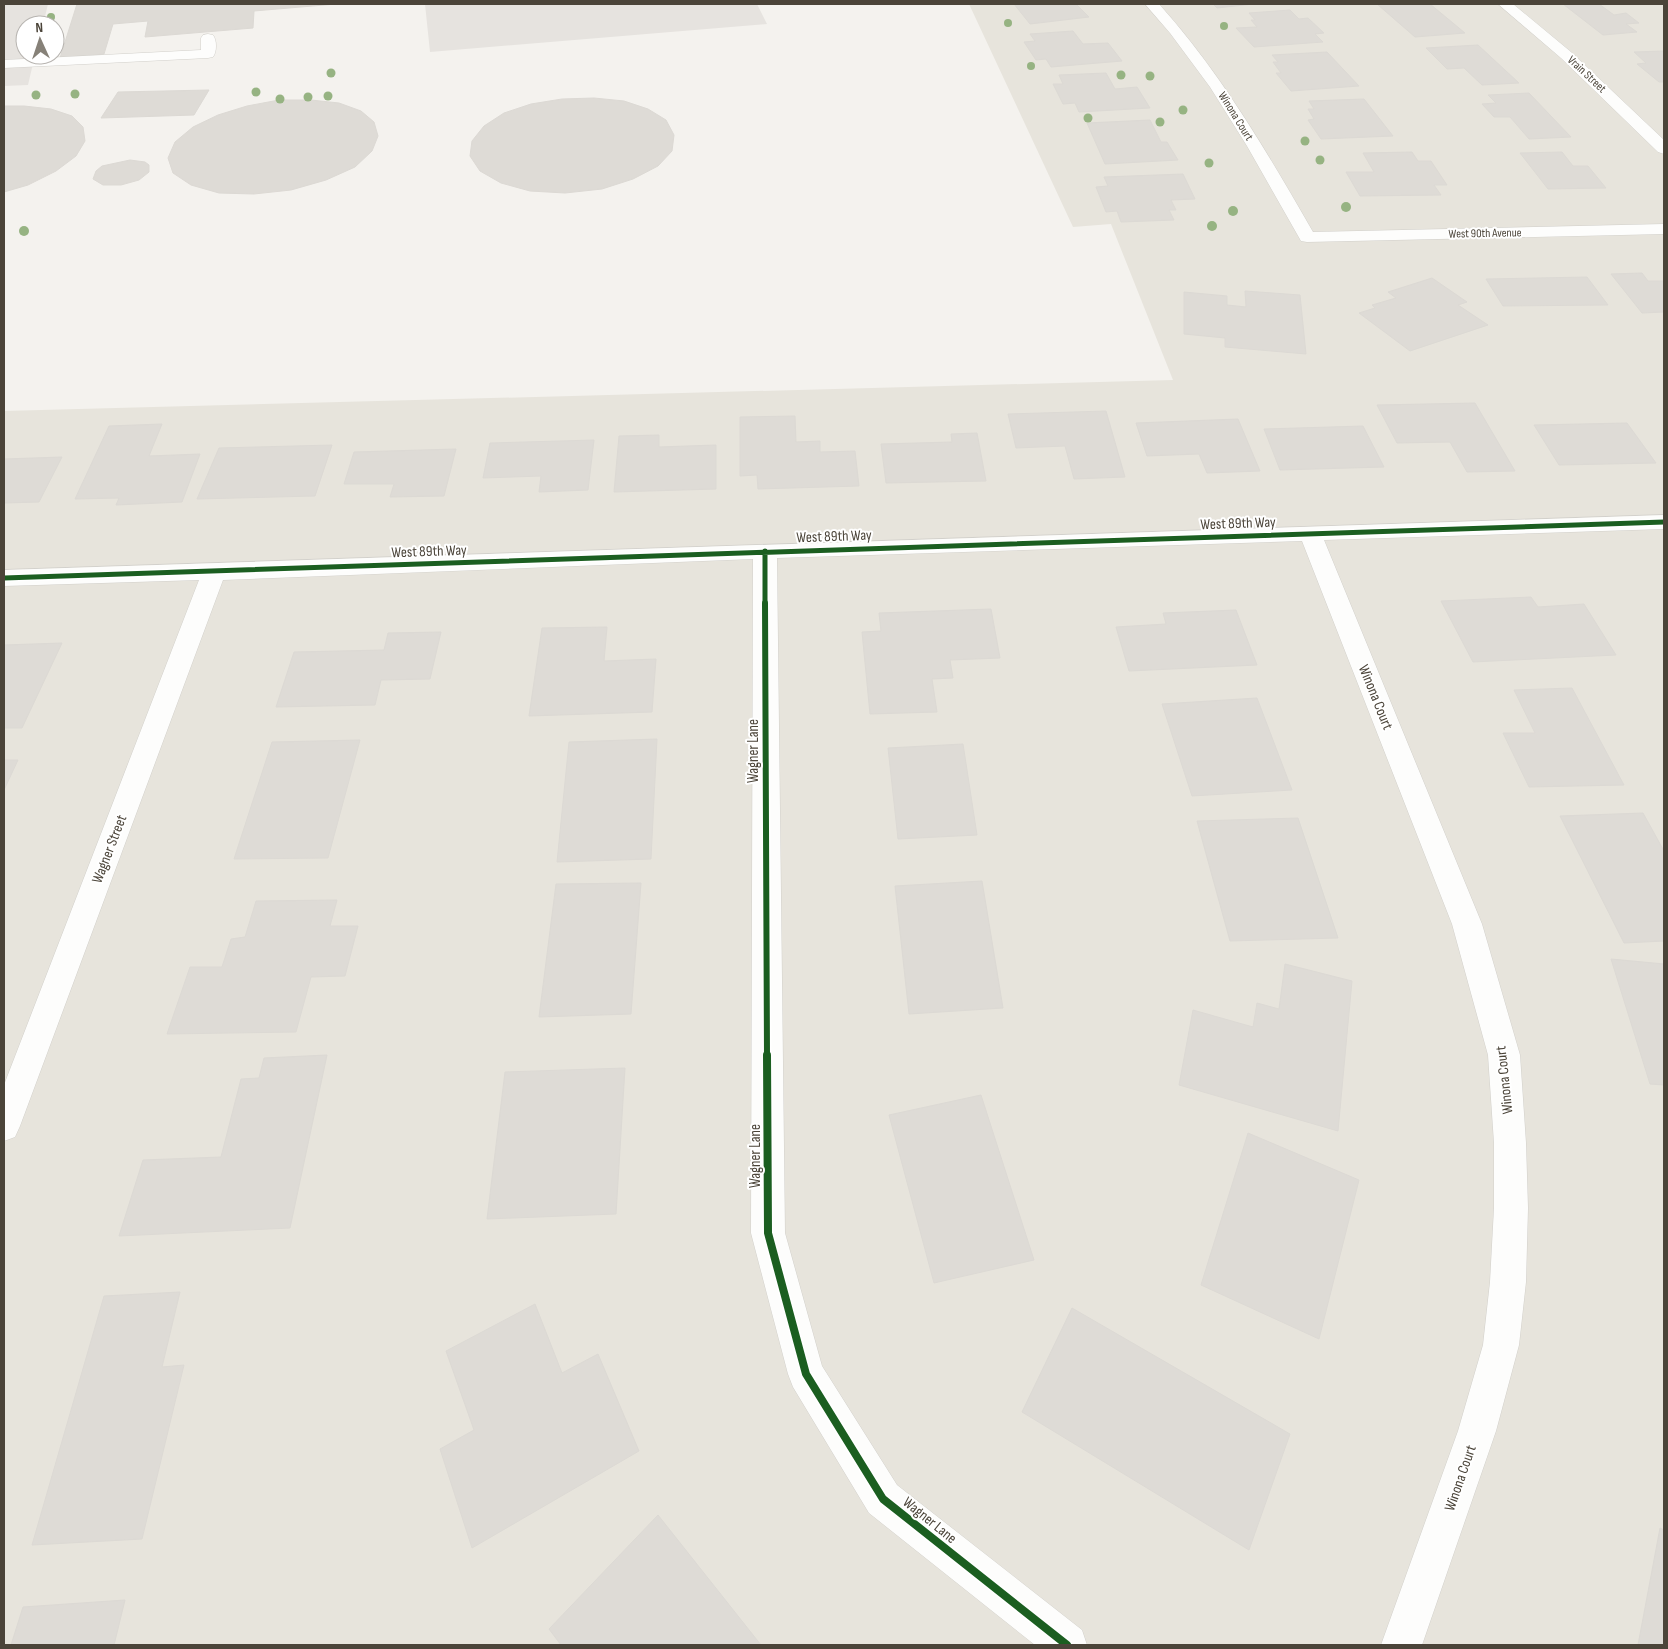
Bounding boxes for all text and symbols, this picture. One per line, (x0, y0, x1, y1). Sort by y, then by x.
north arrow (15, 15, 65, 65)
text: N (35, 19, 44, 36)
street label: Vrain Street (1564, 53, 1609, 96)
street label: Winona Court (1215, 89, 1257, 144)
street label: West 90th Avenue (1448, 225, 1522, 242)
street label: West 89th Way (1200, 513, 1276, 534)
street label: West 89th Way (796, 526, 872, 547)
street label: West 89th Way (391, 541, 467, 562)
street label: Winona Court (1354, 662, 1397, 733)
street label: Wagner Lane (744, 719, 763, 783)
street label: Wagner Street (88, 812, 131, 886)
street label: Winona Court (1491, 1044, 1518, 1115)
street label: Wagner Lane (746, 1124, 765, 1188)
street label: Winona Court (1440, 1442, 1481, 1514)
street label: Wagner Lane (899, 1493, 961, 1548)

